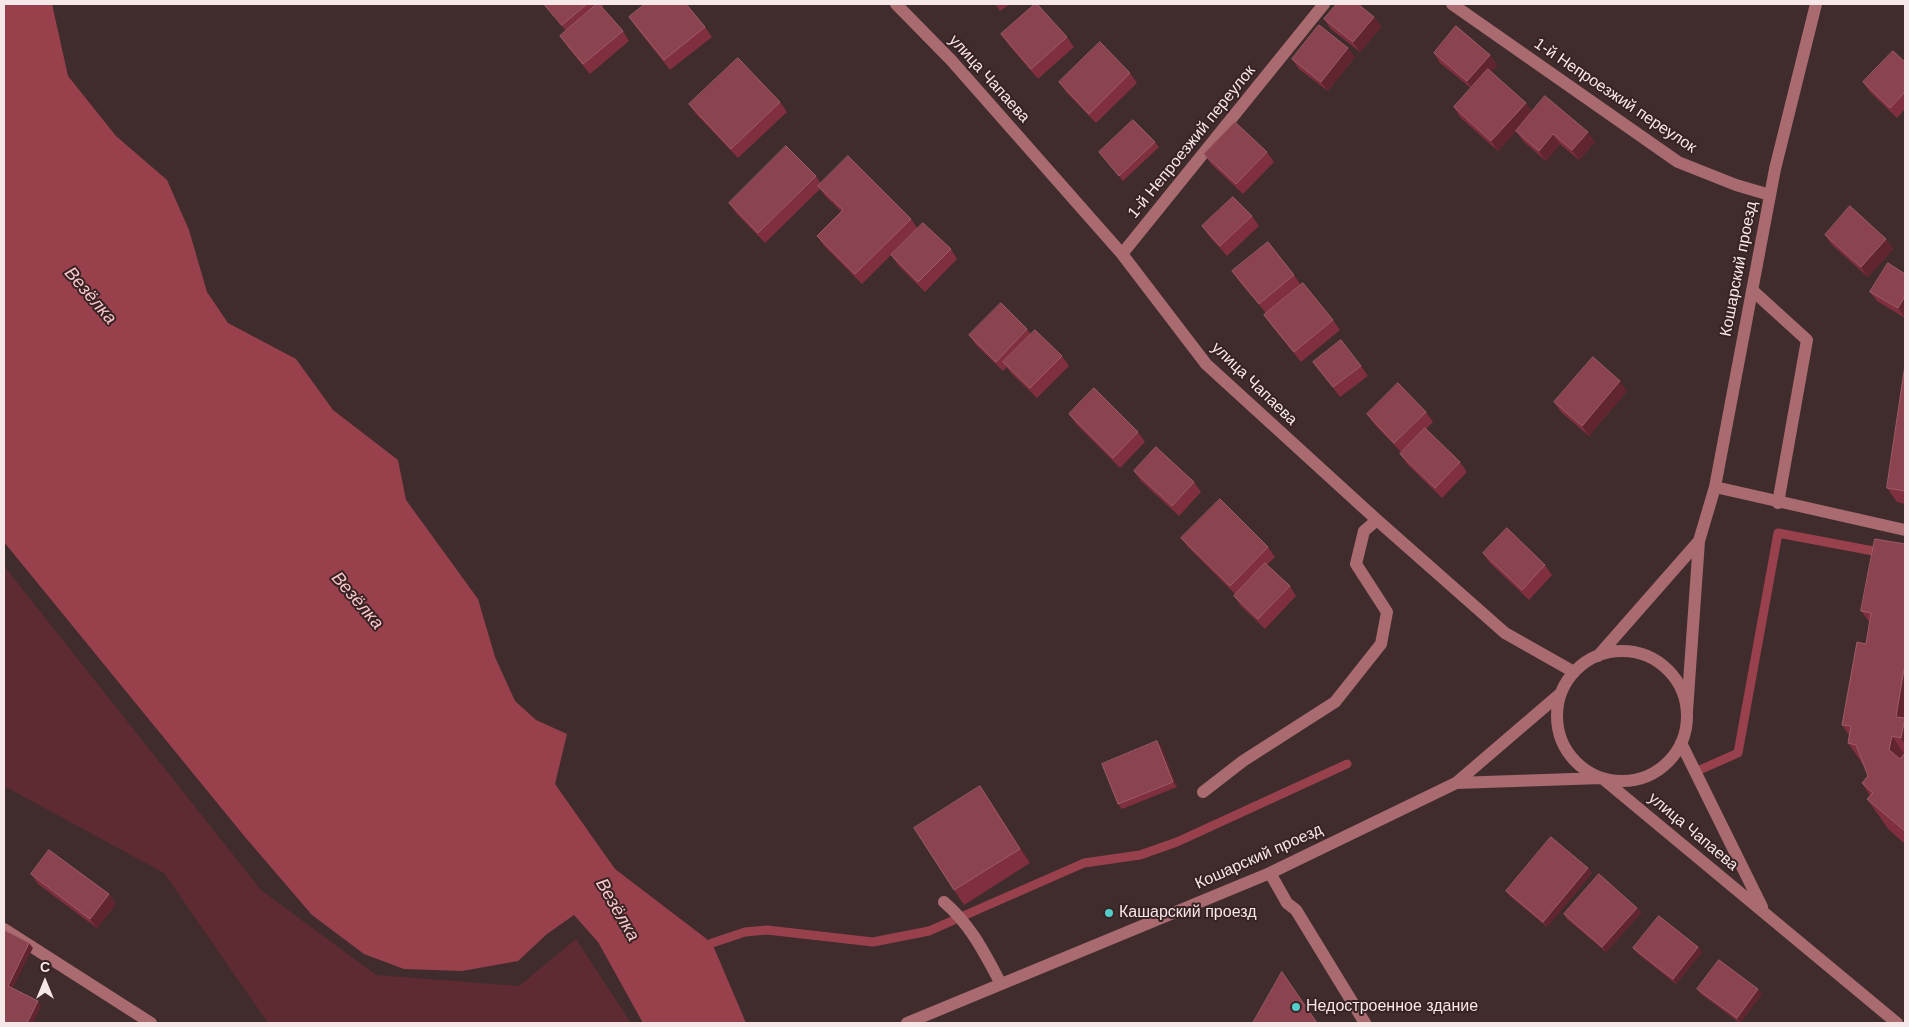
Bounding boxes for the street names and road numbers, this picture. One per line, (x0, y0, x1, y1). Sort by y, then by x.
street label: улица Чапаева (945, 31, 1033, 127)
street label: 1-й Непроезжий переулок (1530, 34, 1700, 158)
street label: 1-й Непроезжий переулок (1124, 61, 1260, 223)
street label: Кошарский проезд (1716, 200, 1762, 338)
street label: улица Чапаева (1207, 338, 1301, 430)
street label: улица Чапаева (1644, 789, 1742, 875)
street label: Кошарский проезд (1192, 820, 1326, 894)

